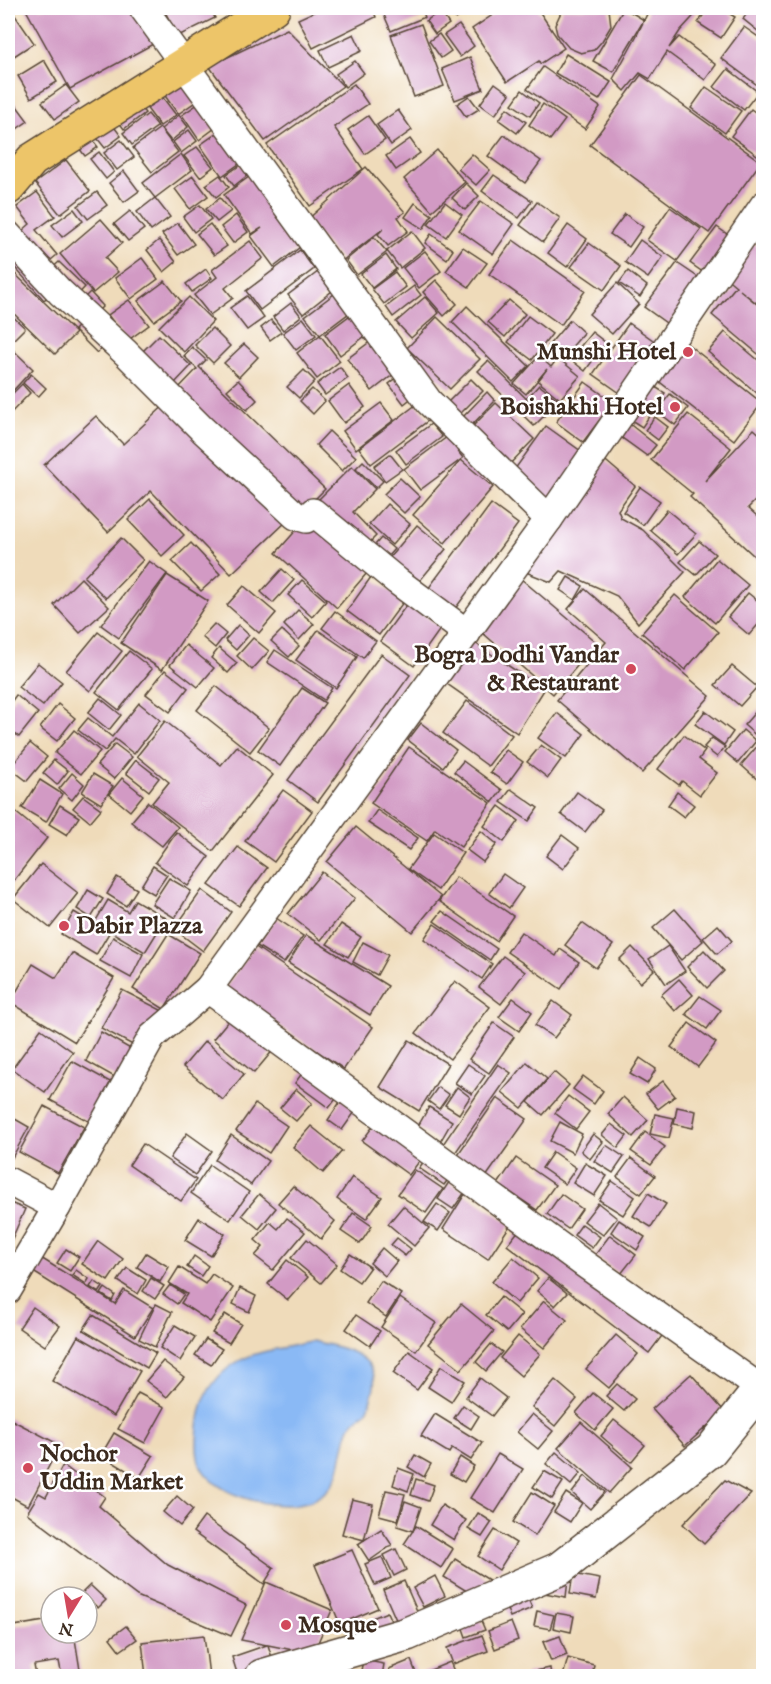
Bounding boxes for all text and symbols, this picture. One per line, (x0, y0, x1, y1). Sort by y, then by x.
place label: Munshi Hotel (537, 337, 676, 368)
marker: Munshi Hotel (681, 345, 695, 359)
place label: Boishakhi Hotel (500, 392, 663, 423)
marker: Boishakhi Hotel (668, 400, 682, 414)
place label: Bogra Dodhi Vandar & Restaurant (414, 640, 620, 699)
marker: Bogra Dodhi Vandar & Restaurant (624, 662, 638, 676)
place label: Dabir Plazza (76, 911, 203, 942)
marker: Dabir Plazza (57, 919, 71, 933)
place label: Nochor Uddin Market (39, 1439, 184, 1498)
marker: Nochor Uddin Market (21, 1461, 35, 1475)
north arrow (39, 1585, 99, 1645)
place label: Mosque (298, 1610, 377, 1641)
text: N (58, 1617, 76, 1639)
marker: Mosque (279, 1618, 293, 1632)

